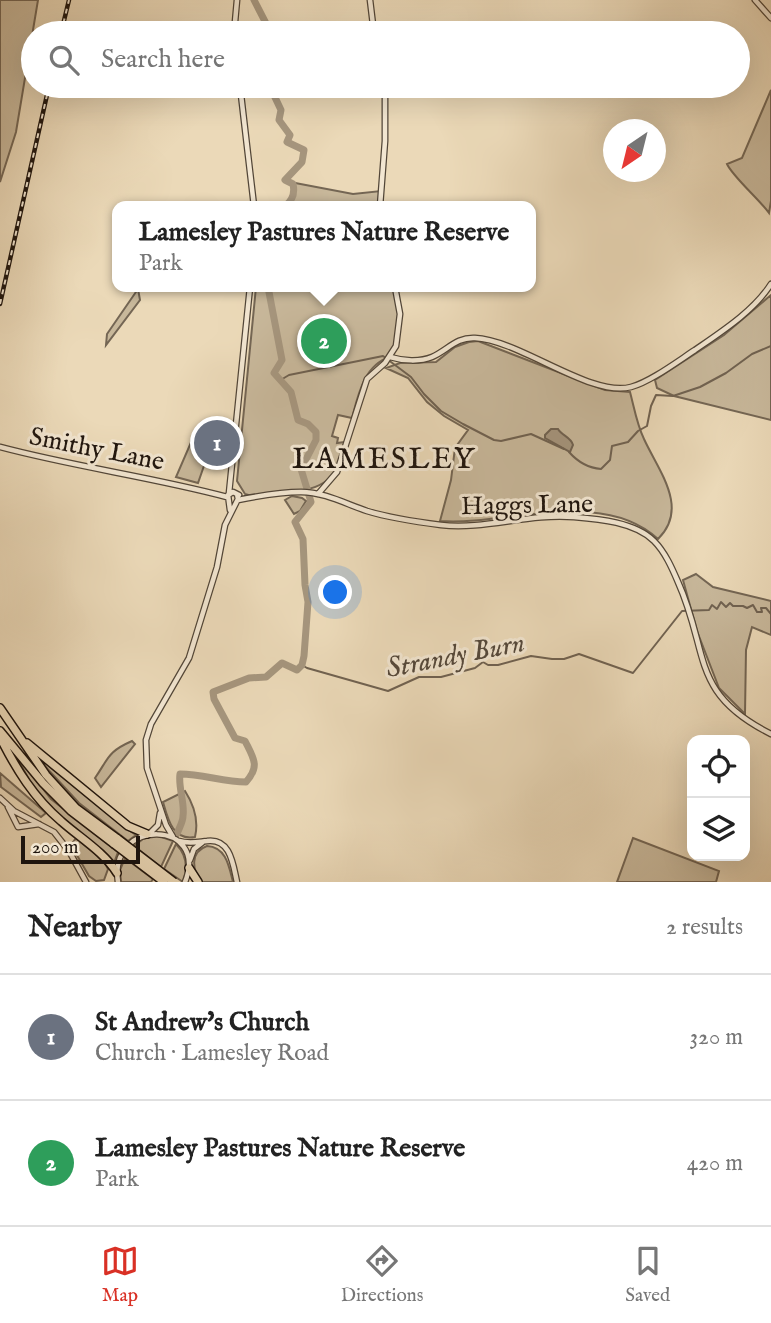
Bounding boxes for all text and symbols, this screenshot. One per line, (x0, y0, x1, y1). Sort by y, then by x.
search box (21, 21, 750, 98)
icon: search (45, 41, 83, 79)
text: Search here (101, 43, 225, 76)
north arrow (603, 119, 666, 182)
popup (112, 201, 536, 292)
text: Lamesley Pastures Nature Reserve (139, 216, 509, 249)
text: Park (139, 249, 183, 278)
pin: 2 (301, 315, 347, 367)
pin: 1 (194, 417, 240, 469)
street label: Smithy Lane (26, 420, 167, 479)
district label: LAMESLEY (292, 441, 476, 479)
street label: Haggs Lane (461, 488, 593, 523)
your location (318, 575, 352, 609)
water label: Strandy Burn (383, 626, 528, 687)
map controls (687, 735, 750, 861)
button: locate (687, 735, 750, 798)
button: layers (687, 798, 750, 861)
scale bar (21, 833, 140, 865)
text: 200 m (32, 836, 78, 860)
text: Nearby (28, 909, 121, 947)
text: 2 results (666, 913, 743, 942)
text: St Andrew's Church (95, 1006, 309, 1039)
text: 1 (47, 1023, 55, 1052)
text: 320 m (690, 1023, 743, 1052)
text: Church · Lamesley Road (95, 1039, 329, 1068)
text: Lamesley Pastures Nature Reserve (95, 1132, 465, 1165)
text: 2 (46, 1149, 56, 1178)
text: 420 m (687, 1149, 743, 1178)
text: Park (95, 1165, 139, 1194)
tab: Map (101, 1242, 139, 1308)
tab: Directions (341, 1242, 423, 1308)
tab: Saved (625, 1242, 670, 1308)

